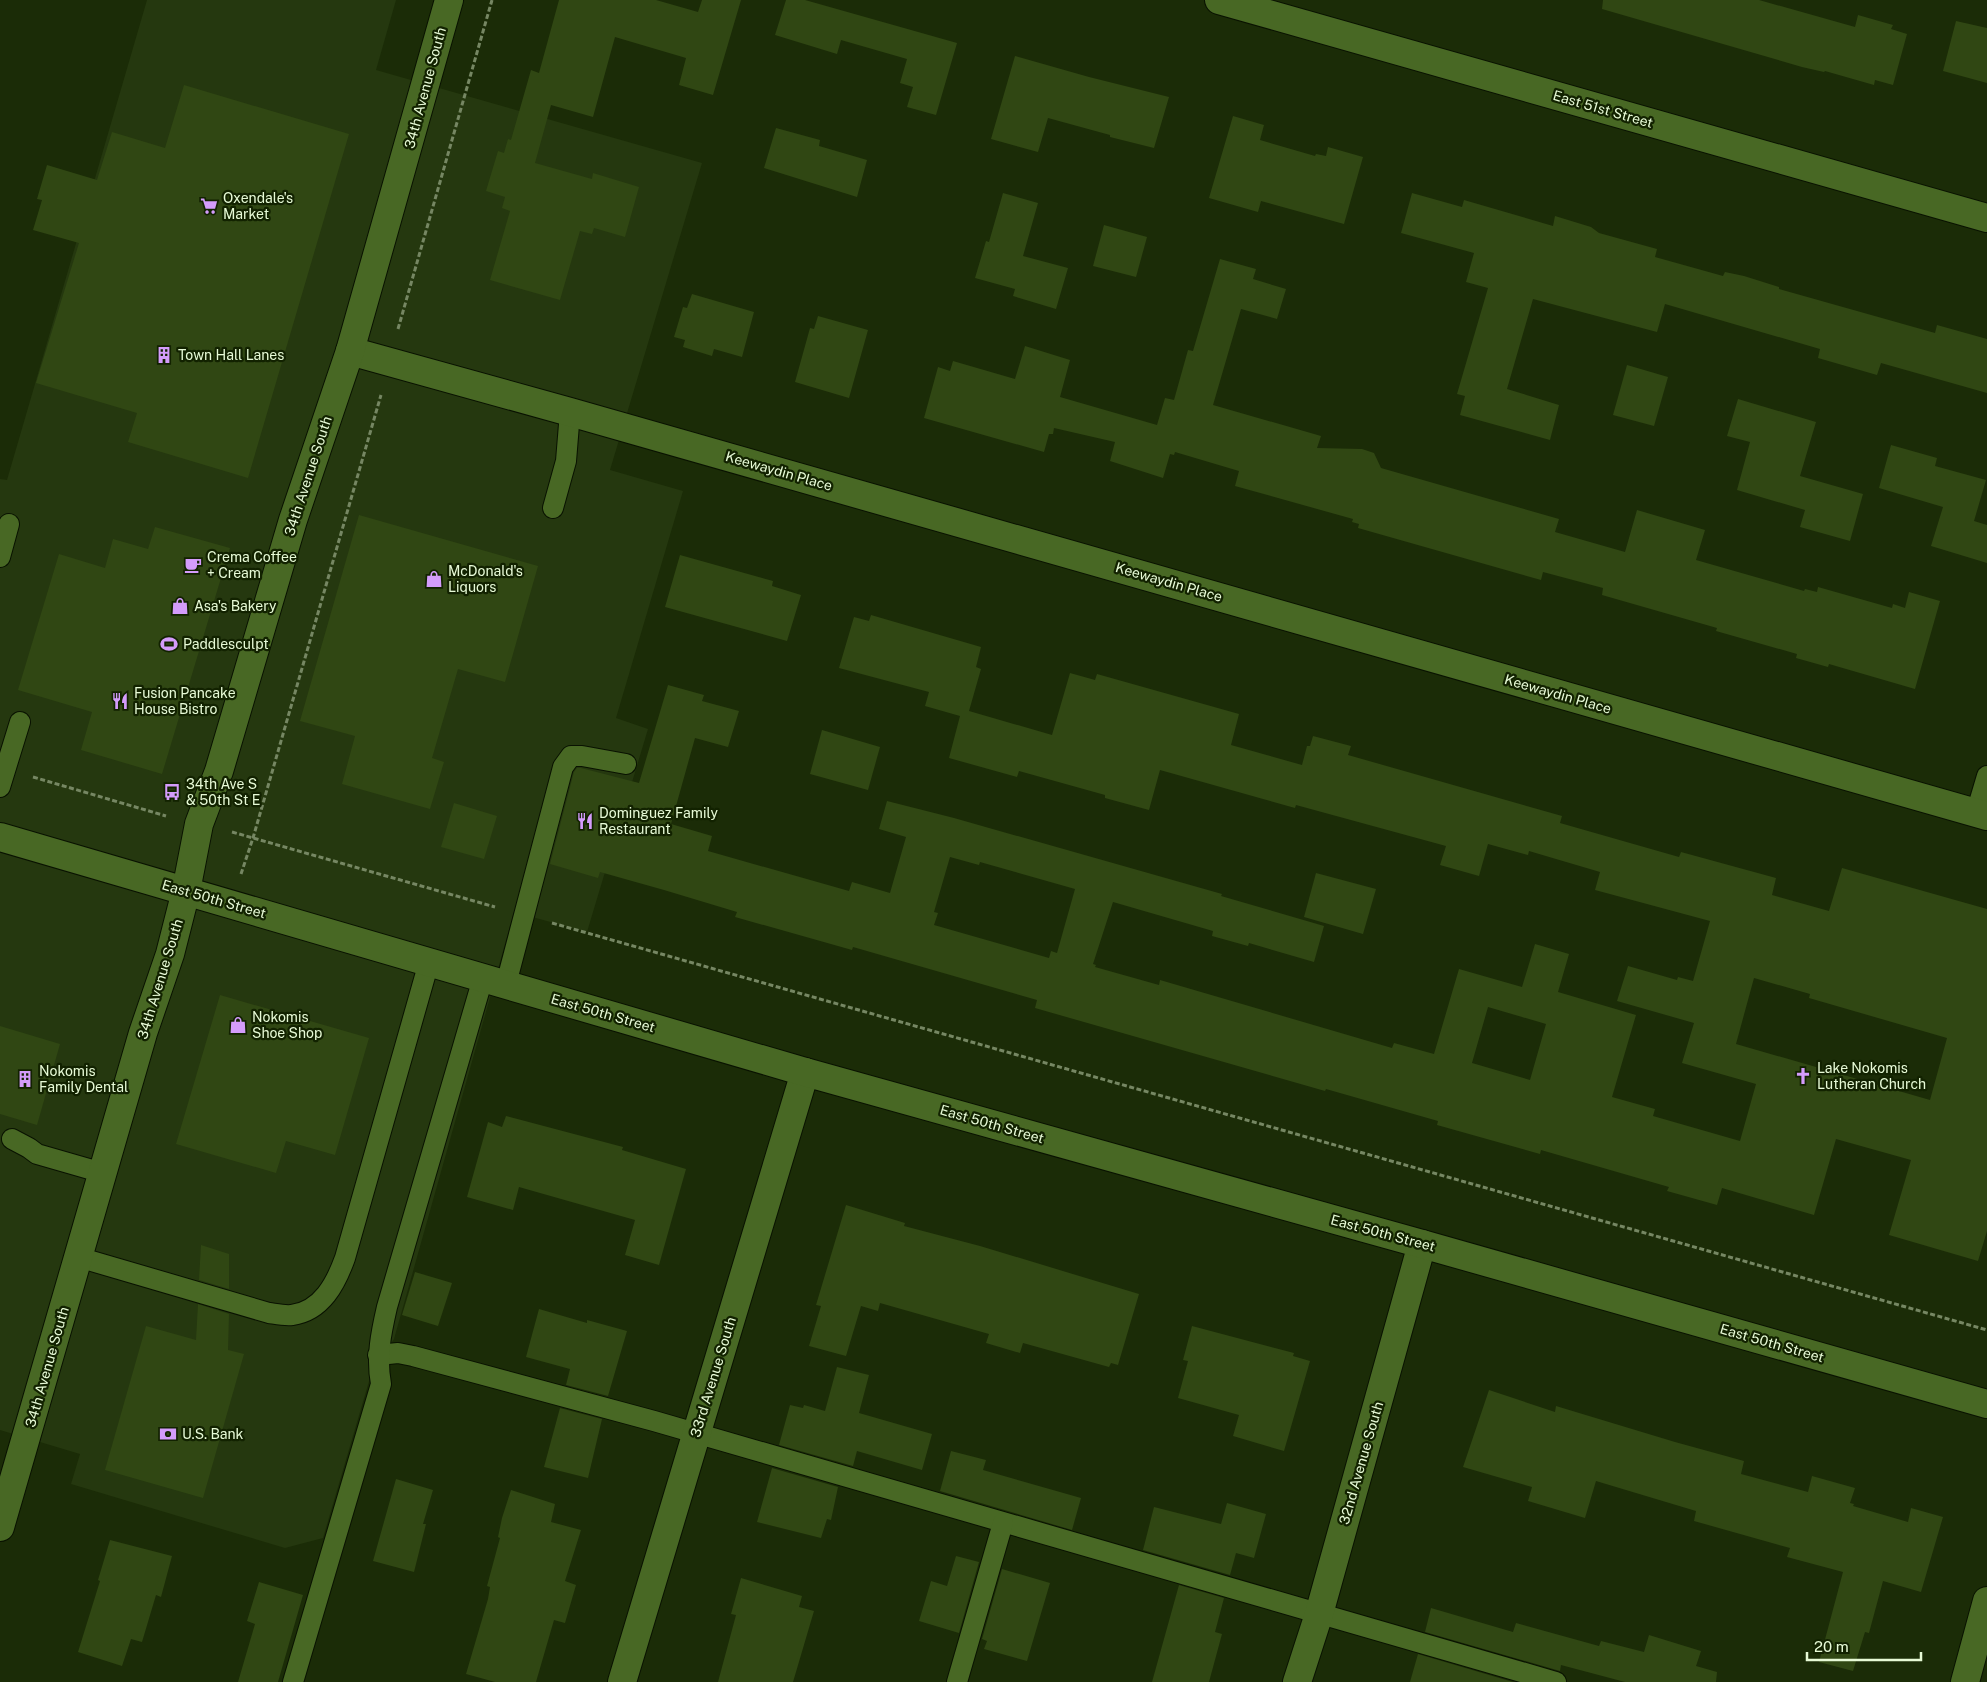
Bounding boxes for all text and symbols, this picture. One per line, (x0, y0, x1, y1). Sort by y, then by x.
street label: 34th Avenue South (401, 26, 449, 150)
street label: East 51st Street (1551, 87, 1655, 131)
place label: Oxendale's Market (223, 190, 293, 222)
supermarket icon: Oxendale's Market (199, 196, 219, 216)
building icon: Town Hall Lanes (154, 345, 174, 365)
place label: Town Hall Lanes (178, 347, 284, 363)
street label: 34th Avenue South (281, 414, 335, 538)
street label: Keewaydin Place (724, 448, 834, 494)
place label: Crema Coffee + Cream (207, 549, 297, 581)
cafe icon: Crema Coffee + Cream (183, 555, 203, 575)
street label: Keewaydin Place (1114, 559, 1224, 605)
place label: McDonald's Liquors (448, 563, 523, 595)
shop icon: McDonald's Liquors (424, 569, 444, 589)
shop icon: Asa's Bakery (170, 596, 190, 616)
place label: Asa's Bakery (194, 598, 277, 614)
sports icon: Paddlesculpt (159, 634, 179, 654)
place label: Paddlesculpt (183, 636, 269, 652)
street label: Keewaydin Place (1503, 671, 1613, 717)
place label: Fusion Pancake House Bistro (134, 685, 236, 717)
restaurant icon: Fusion Pancake House Bistro (110, 691, 130, 711)
place label: 34th Ave S & 50th St E (186, 776, 260, 808)
bus stop icon: 34th Ave S & 50th St E (162, 782, 182, 802)
place label: Dominguez Family Restaurant (599, 805, 718, 837)
restaurant icon: Dominguez Family Restaurant (575, 811, 595, 831)
street label: East 50th Street (160, 877, 268, 921)
street label: 34th Avenue South (134, 917, 186, 1041)
street label: East 50th Street (549, 991, 657, 1035)
place label: Nokomis Shoe Shop (252, 1009, 322, 1041)
shop icon: Nokomis Shoe Shop (228, 1015, 248, 1035)
place label: Lake Nokomis Lutheran Church (1817, 1060, 1926, 1092)
place label: Nokomis Family Dental (39, 1063, 128, 1095)
church icon: Lake Nokomis Lutheran Church (1793, 1066, 1813, 1086)
building icon: Nokomis Family Dental (15, 1069, 35, 1089)
street label: East 50th Street (938, 1102, 1046, 1146)
street label: East 50th Street (1329, 1211, 1437, 1255)
street label: 34th Avenue South (22, 1305, 72, 1429)
street label: 33rd Avenue South (687, 1315, 739, 1439)
street label: East 50th Street (1718, 1321, 1826, 1365)
street label: 32nd Avenue South (1336, 1400, 1386, 1526)
bank icon: U.S. Bank (158, 1424, 178, 1444)
place label: U.S. Bank (182, 1426, 244, 1442)
scale bar (1807, 1630, 1921, 1662)
text: 20 m (1814, 1638, 1849, 1655)

